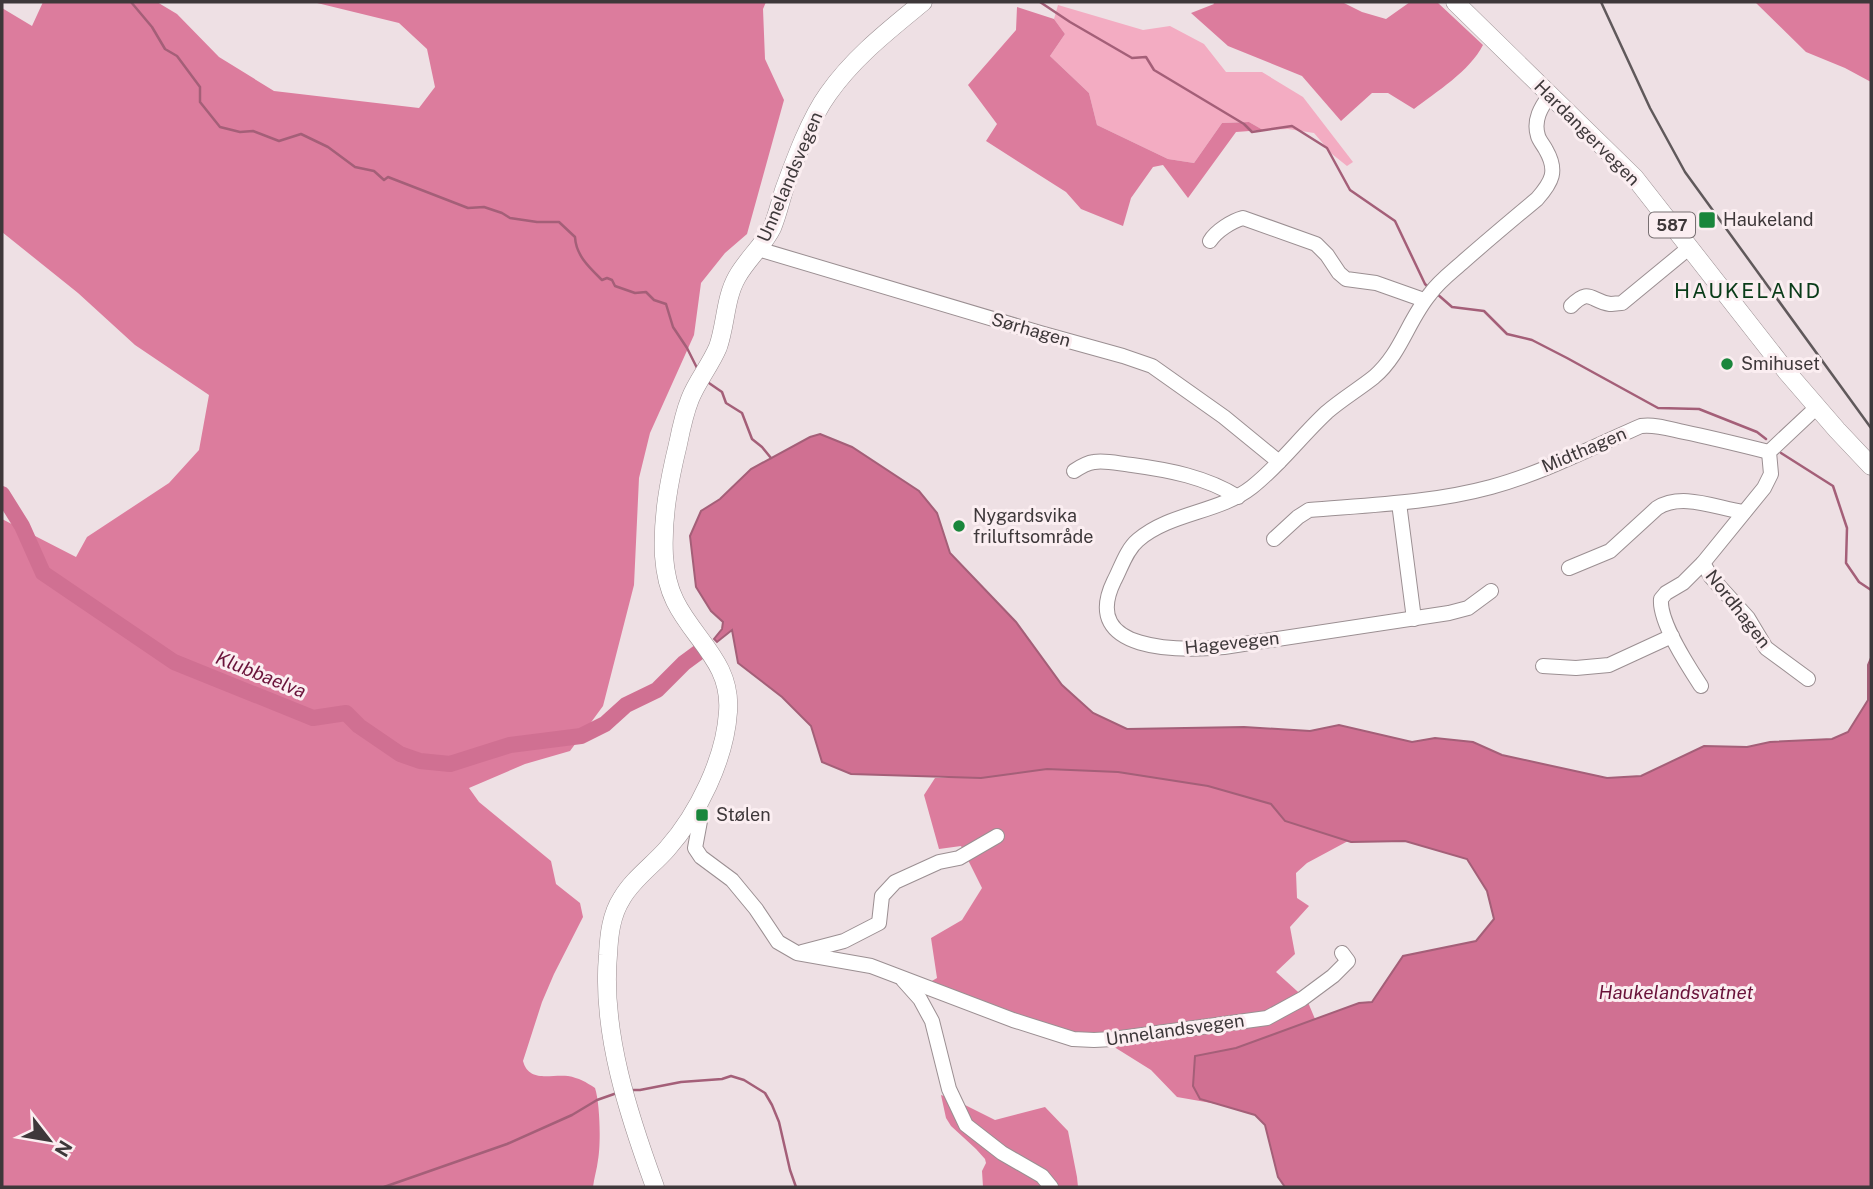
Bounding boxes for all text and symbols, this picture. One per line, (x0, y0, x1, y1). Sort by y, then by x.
street label: Hardangervegen (1530, 76, 1644, 190)
street label: Unnelandsvegen (753, 108, 826, 245)
place label: Haukeland (1723, 209, 1814, 230)
marker: Haukeland (1697, 210, 1717, 230)
road number: 587 (1649, 213, 1695, 238)
district label: HAUKELAND (1674, 278, 1822, 303)
street label: Sørhagen (989, 308, 1073, 351)
place label: Smihuset (1741, 353, 1820, 374)
marker: Smihuset (1719, 356, 1735, 372)
street label: Midthagen (1538, 422, 1629, 477)
place label: Nygardsvika friluftsområde (973, 505, 1093, 547)
marker: Nygardsvika friluftsområde (951, 518, 967, 534)
street label: Nordhagen (1701, 566, 1775, 652)
street label: Hagevegen (1184, 627, 1280, 658)
water label: Klubbaelva (213, 646, 309, 702)
place label: Stølen (716, 804, 771, 825)
marker: Stølen (694, 807, 710, 823)
water label: Haukelandsvatnet (1599, 981, 1753, 1003)
street label: Unnelandsvegen (1104, 1009, 1246, 1050)
north arrow (14, 1105, 84, 1175)
text: N (50, 1137, 77, 1161)

